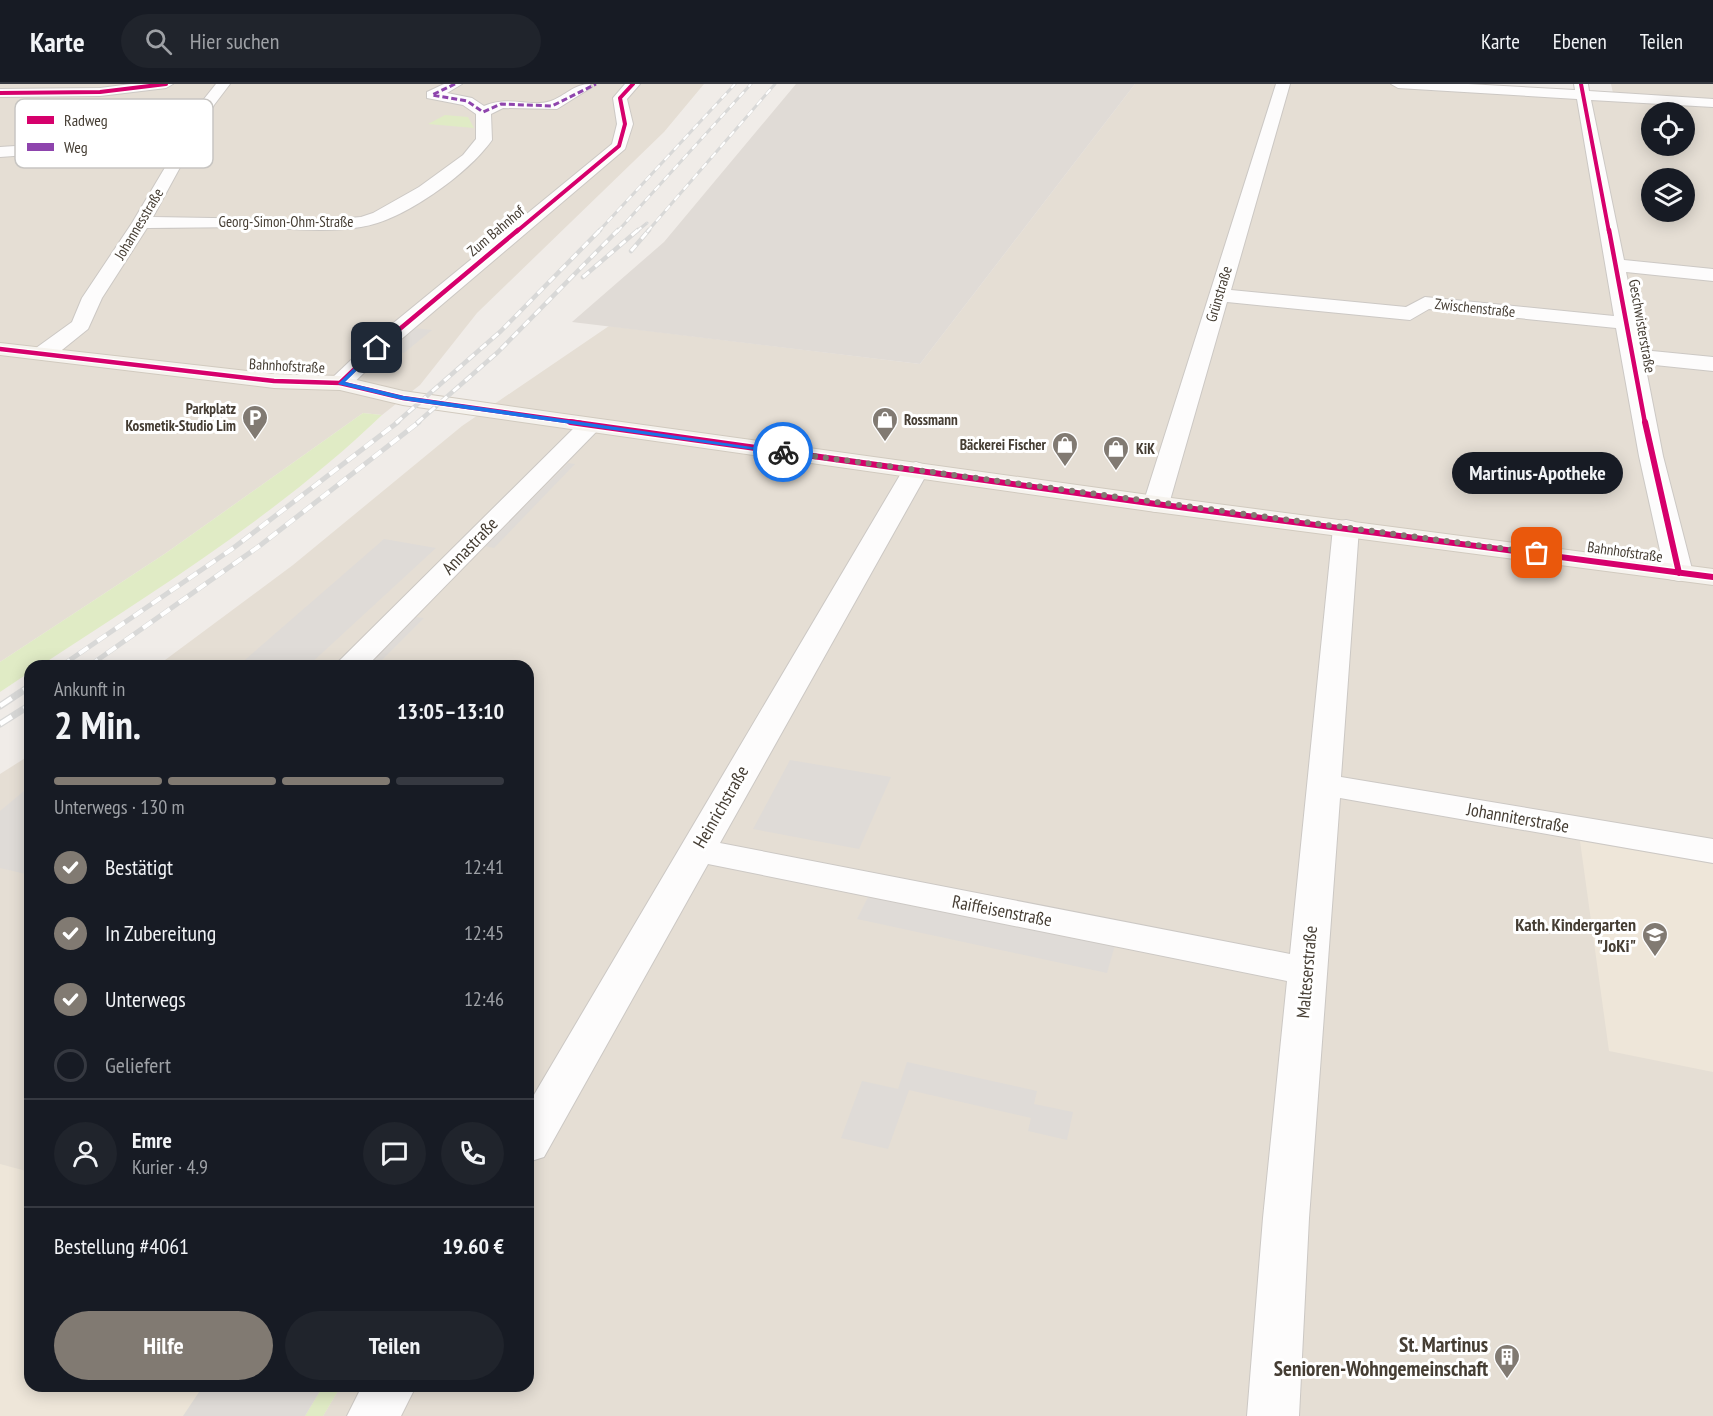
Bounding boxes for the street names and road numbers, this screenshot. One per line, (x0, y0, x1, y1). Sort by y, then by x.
street label: Johannesstraße (109, 185, 167, 264)
street label: Zum Bahnhof (463, 200, 529, 260)
street label: Georg-Simon-Ohm-Straße (219, 212, 353, 231)
street label: Grünstraße (1201, 264, 1236, 324)
street label: Geschwisterstraße (1625, 278, 1660, 374)
street label: Zwischenstraße (1434, 294, 1516, 321)
street label: Bahnhofstraße (249, 354, 325, 377)
street label: Annastraße (437, 512, 503, 579)
street label: Bahnhofstraße (1586, 537, 1664, 566)
street label: Heinrichstraße (688, 761, 753, 852)
street label: Johanniterstraße (1464, 797, 1571, 838)
street label: Raiffeisenstraße (950, 890, 1054, 931)
street label: Malteserstraße (1291, 925, 1322, 1019)

